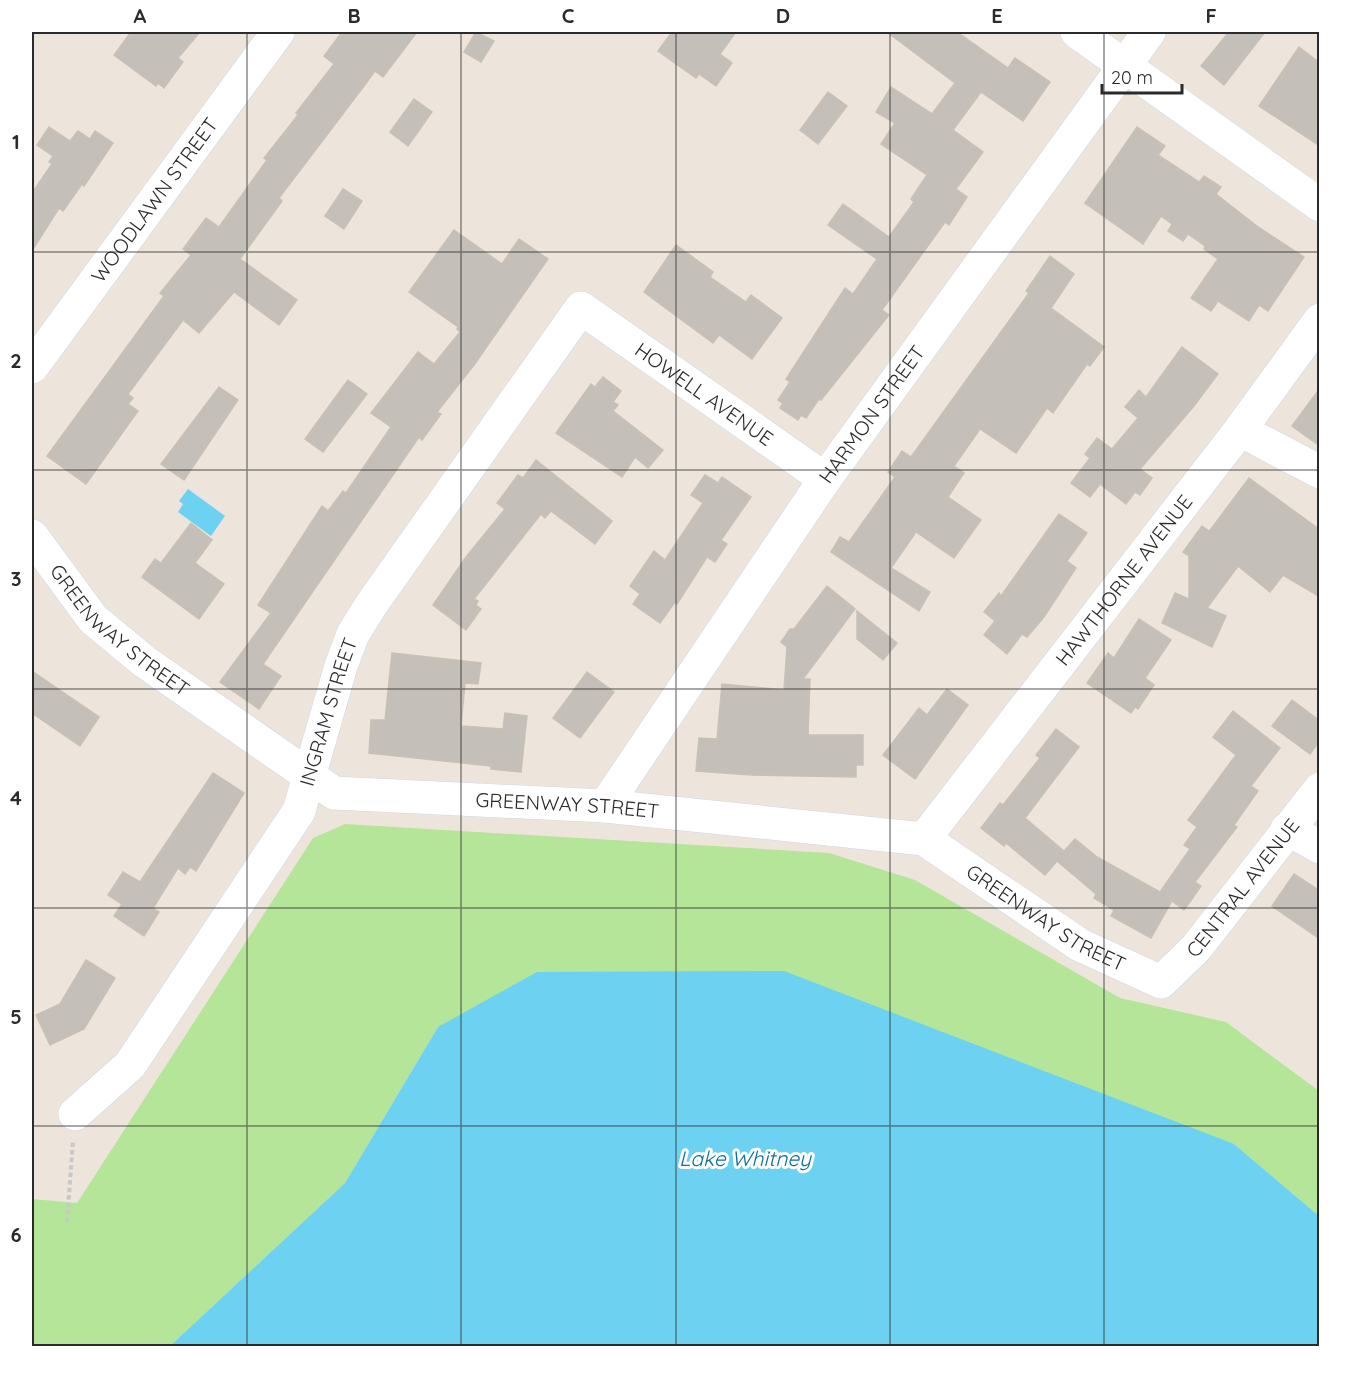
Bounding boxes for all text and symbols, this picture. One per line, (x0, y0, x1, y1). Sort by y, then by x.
text: A (134, 3, 147, 28)
text: B (347, 3, 361, 28)
text: C (562, 3, 575, 28)
text: D (776, 3, 790, 28)
text: E (991, 3, 1003, 28)
text: F (1205, 3, 1217, 28)
scale bar (1102, 57, 1182, 95)
text: 20 m (1111, 66, 1153, 89)
street label: WOODLAWN STREET (85, 113, 223, 287)
text: 1 (12, 129, 20, 154)
street label: HOWELL AVENUE (630, 337, 778, 451)
street label: HARMON STREET (813, 340, 930, 488)
text: 2 (10, 348, 22, 373)
street label: HAWTHORNE AVENUE (1050, 490, 1197, 670)
street label: GREENWAY STREET (45, 559, 195, 701)
text: 3 (11, 566, 21, 591)
street label: INGRAM STREET (294, 634, 362, 789)
text: 4 (10, 785, 22, 810)
street label: GREENWAY STREET (475, 787, 660, 824)
street label: CENTRAL AVENUE (1181, 813, 1304, 963)
street label: GREENWAY STREET (962, 858, 1130, 976)
text: 5 (10, 1004, 22, 1029)
water label: Lake Whitney (679, 1145, 812, 1171)
text: 6 (10, 1222, 22, 1247)

